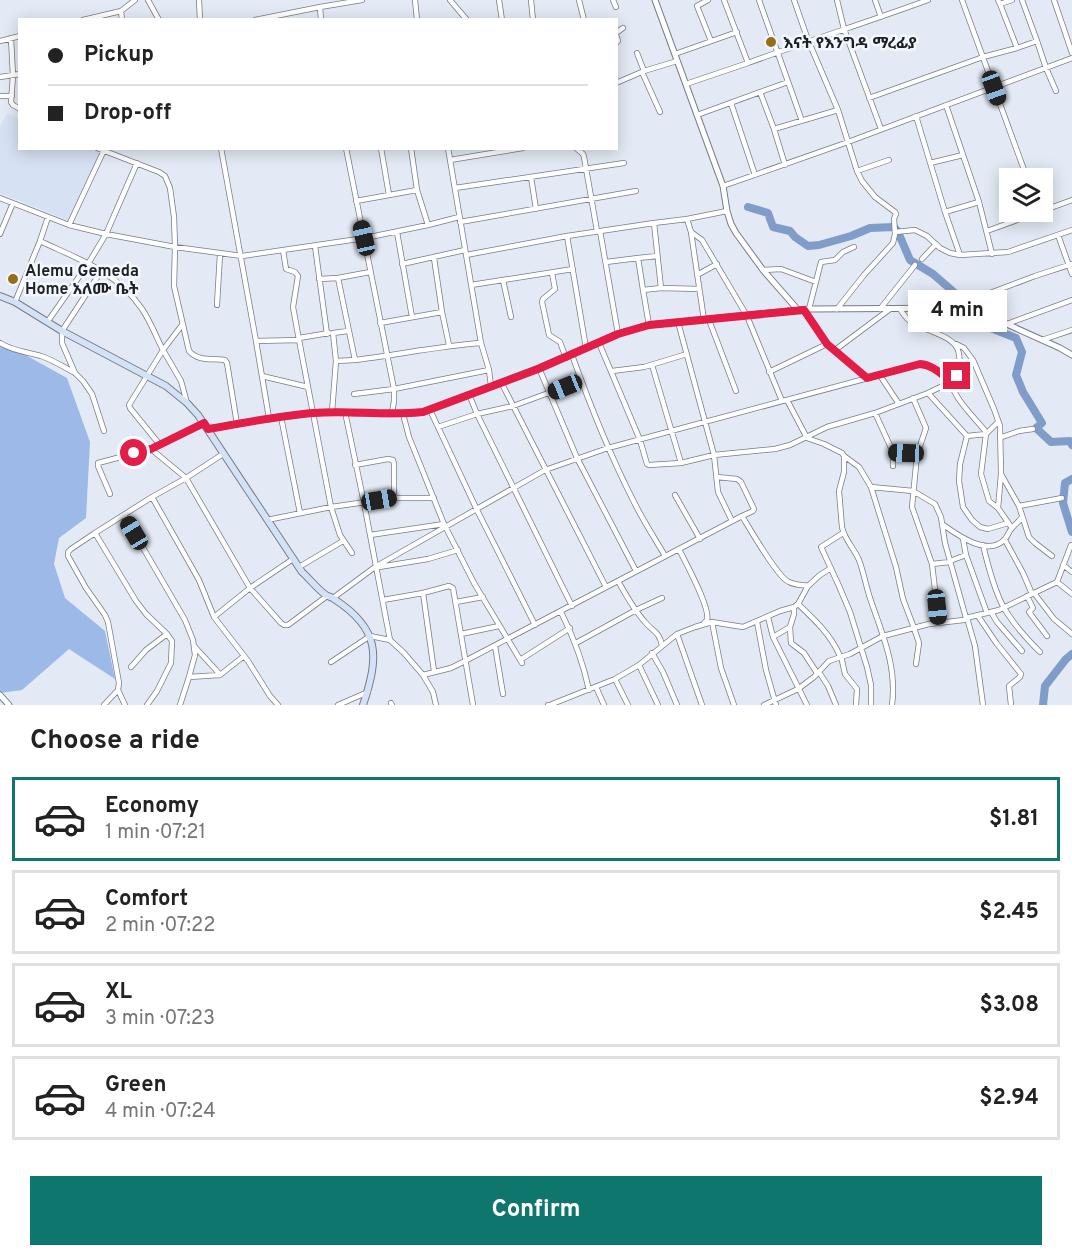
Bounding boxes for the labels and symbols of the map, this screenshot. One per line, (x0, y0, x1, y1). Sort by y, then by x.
place label: እናት የእንግዳ ማረፊያ (783, 34, 917, 54)
marker: እናት የእንግዳ ማረፊያ (764, 35, 778, 49)
car (979, 68, 1009, 108)
car (351, 218, 377, 258)
place label: Alemu Gemeda Home አለሙ ቤት (25, 262, 139, 300)
marker: Alemu Gemeda Home አለሙ ቤት (6, 272, 20, 286)
callout: 4 min (908, 289, 1006, 331)
route end (943, 362, 970, 389)
car (545, 372, 585, 402)
route start (120, 439, 147, 466)
car (888, 443, 924, 463)
car (360, 488, 398, 512)
car (117, 513, 151, 553)
car (926, 588, 948, 626)

